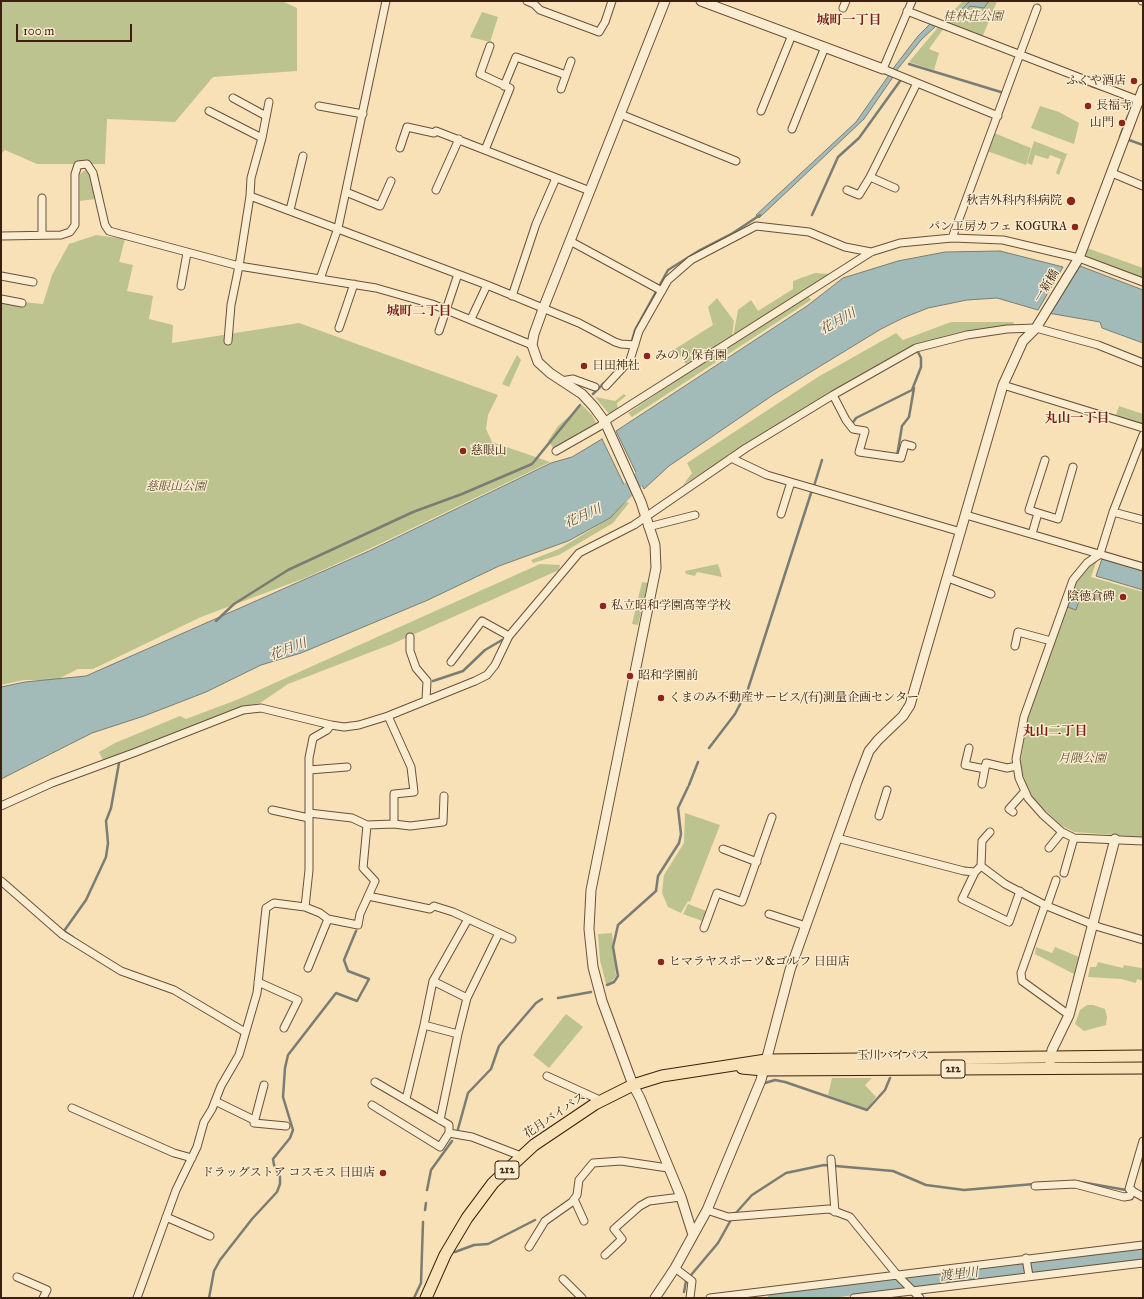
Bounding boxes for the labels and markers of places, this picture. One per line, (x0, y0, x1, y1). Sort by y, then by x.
place label: ふくや酒店 (1066, 74, 1126, 88)
marker: ふくや酒店 (1129, 76, 1139, 86)
place label: 長福寺 (1096, 99, 1132, 113)
marker: 長福寺 (1083, 101, 1093, 111)
place label: 山門 (1090, 116, 1114, 130)
marker: 山門 (1117, 118, 1127, 128)
place label: 秋吉外科内科病院 (966, 194, 1062, 208)
marker: 秋吉外科内科病院 (1065, 195, 1077, 207)
place label: パン工房カフェ KOGURA (928, 220, 1067, 234)
marker: パン工房カフェ KOGURA (1070, 222, 1080, 232)
place label: みのり保育園 (655, 349, 727, 363)
marker: みのり保育園 (642, 351, 652, 361)
place label: 日田神社 (592, 359, 640, 373)
marker: 日田神社 (579, 361, 589, 371)
place label: 慈眼山 (471, 444, 507, 458)
marker: 慈眼山 (458, 446, 468, 456)
place label: 陰徳倉碑 (1067, 590, 1115, 604)
marker: 陰徳倉碑 (1118, 592, 1128, 602)
place label: 私立昭和学園高等学校 (611, 599, 731, 613)
marker: 私立昭和学園高等学校 (598, 601, 608, 611)
place label: 昭和学園前 (638, 669, 698, 683)
marker: 昭和学園前 (625, 671, 635, 681)
place label: くまのみ不動産サービス/(有)測量企画センター (669, 691, 919, 705)
marker: くまのみ不動産サービス/(有)測量企画センター (656, 693, 666, 703)
place label: ヒマラヤスポーツ&ゴルフ 日田店 (669, 955, 850, 969)
marker: ヒマラヤスポーツ&ゴルフ 日田店 (656, 957, 666, 967)
place label: ドラッグストア コスモス 日田店 (202, 1166, 375, 1180)
marker: ドラッグストア コスモス 日田店 (378, 1168, 388, 1178)

